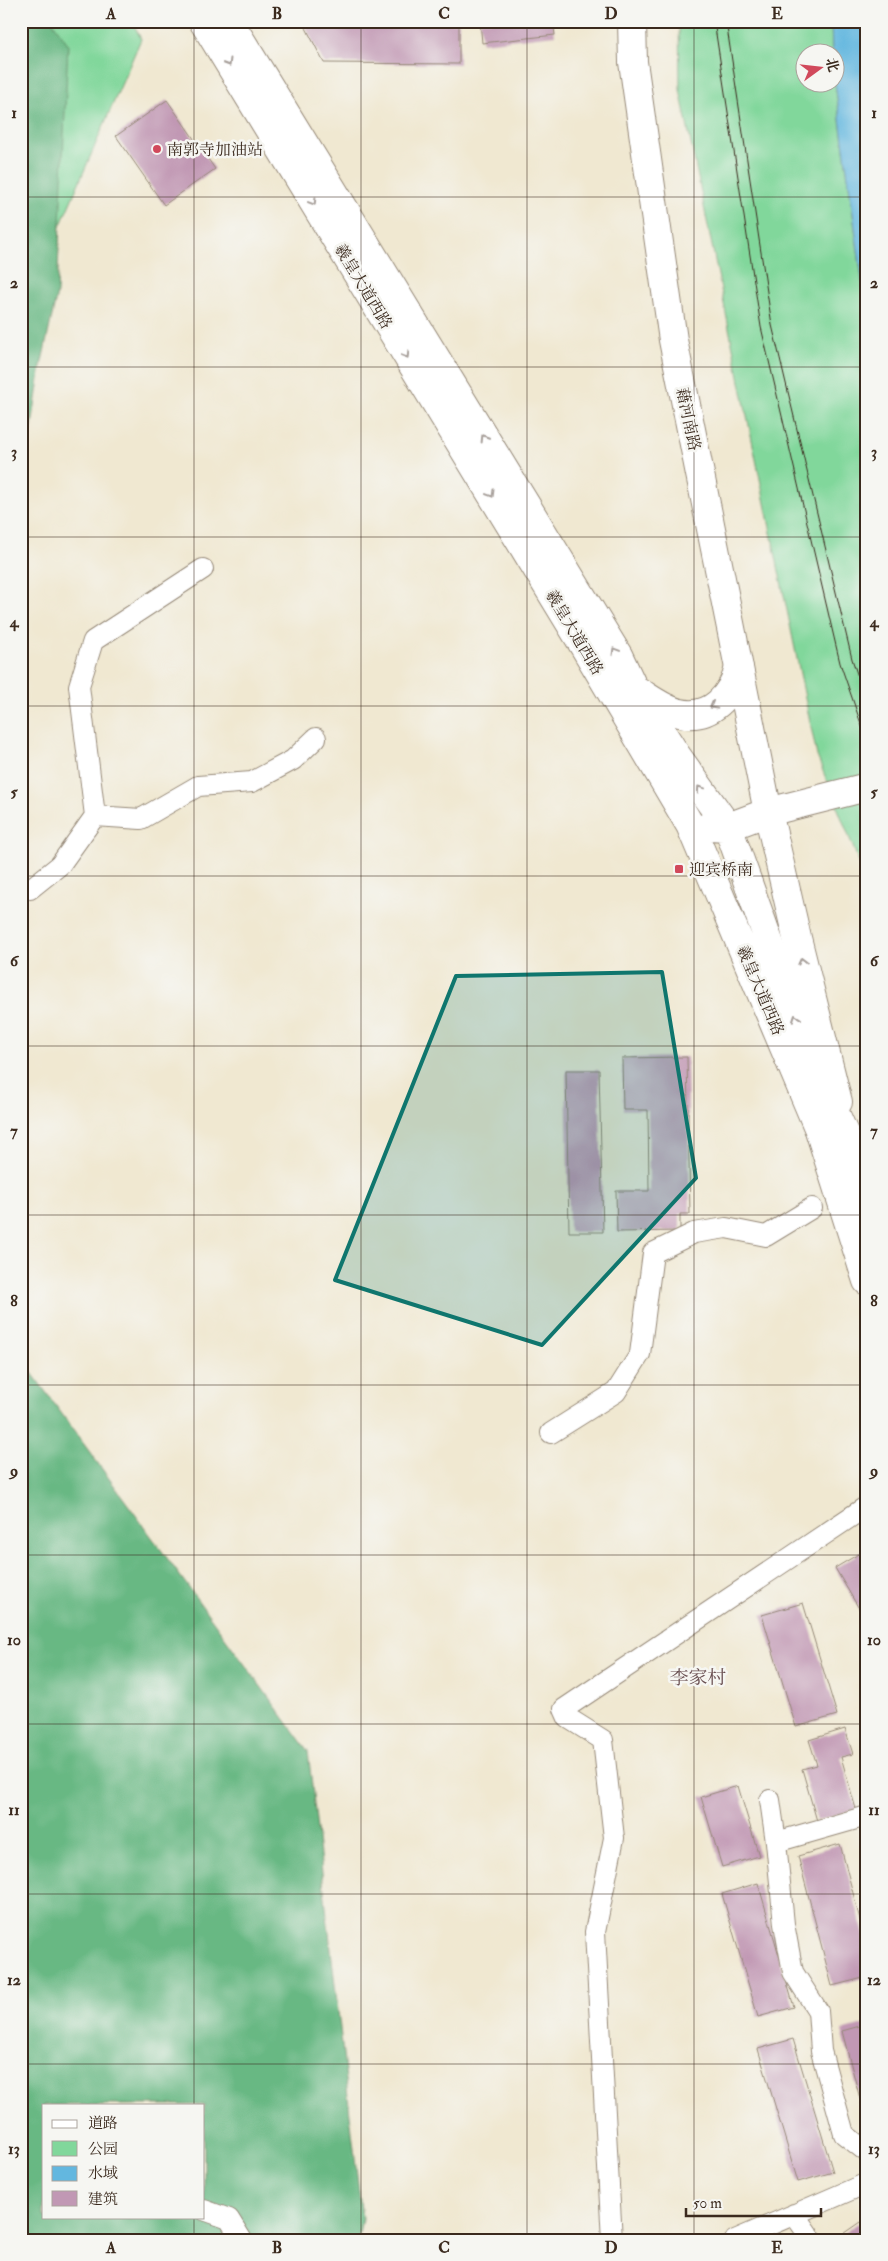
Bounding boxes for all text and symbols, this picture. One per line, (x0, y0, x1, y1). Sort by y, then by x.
text: A (105, 4, 117, 24)
text: B (272, 4, 282, 24)
text: C (438, 4, 450, 24)
text: D (604, 4, 618, 24)
text: E (771, 4, 783, 24)
north arrow (796, 42, 846, 92)
text: 北 (822, 56, 842, 74)
one-way arrow (222, 57, 232, 66)
text: 1 (11, 103, 17, 123)
text: 1 (871, 103, 877, 123)
place label: 南郭寺加油站 (167, 140, 263, 160)
marker: 南郭寺加油站 (151, 143, 163, 155)
one-way arrow (306, 196, 316, 205)
street label: 羲皇大道西路 (330, 240, 396, 333)
text: 2 (10, 273, 18, 293)
text: 2 (870, 273, 878, 293)
one-way arrow (400, 350, 410, 359)
street label: 藉河南路 (672, 386, 704, 453)
one-way arrow (481, 434, 491, 443)
text: 3 (11, 442, 17, 462)
text: 3 (871, 442, 877, 462)
one-way arrow (485, 488, 495, 497)
street label: 羲皇大道西路 (541, 586, 607, 679)
text: 4 (9, 612, 20, 632)
text: 4 (869, 612, 880, 632)
one-way arrow (611, 647, 621, 656)
one-way arrow (709, 700, 718, 710)
text: 5 (10, 782, 18, 802)
text: 5 (870, 782, 878, 802)
one-way arrow (697, 785, 706, 795)
place label: 迎宾桥南 (689, 860, 753, 880)
marker: 迎宾桥南 (673, 863, 685, 875)
street label: 羲皇大道西路 (732, 942, 788, 1038)
text: 6 (10, 951, 20, 971)
text: 6 (870, 951, 880, 971)
one-way arrow (797, 956, 808, 965)
one-way arrow (792, 1014, 802, 1023)
text: 7 (10, 1121, 18, 1141)
text: 7 (870, 1121, 878, 1141)
text: 8 (10, 1291, 18, 1311)
text: 8 (870, 1291, 878, 1311)
text: 9 (8, 1461, 18, 1481)
text: 9 (868, 1461, 878, 1481)
text: 10 (7, 1630, 21, 1650)
text: 10 (867, 1630, 881, 1650)
district label: 李家村 (669, 1666, 727, 1690)
text: 11 (8, 1800, 20, 1820)
text: 11 (868, 1800, 880, 1820)
text: 12 (7, 1970, 21, 1990)
text: 12 (867, 1970, 881, 1990)
legend (42, 2104, 205, 2218)
text: 道路 (88, 2114, 118, 2133)
text: 13 (8, 2139, 20, 2159)
text: 13 (868, 2139, 880, 2159)
text: 公园 (88, 2140, 118, 2159)
text: 水域 (88, 2164, 118, 2183)
scale bar (686, 2186, 820, 2218)
text: 建筑 (88, 2190, 118, 2209)
text: 50 m (693, 2194, 722, 2213)
text: A (105, 2238, 117, 2258)
text: B (272, 2238, 282, 2258)
text: C (438, 2238, 450, 2258)
text: D (604, 2238, 618, 2258)
text: E (771, 2238, 783, 2258)

